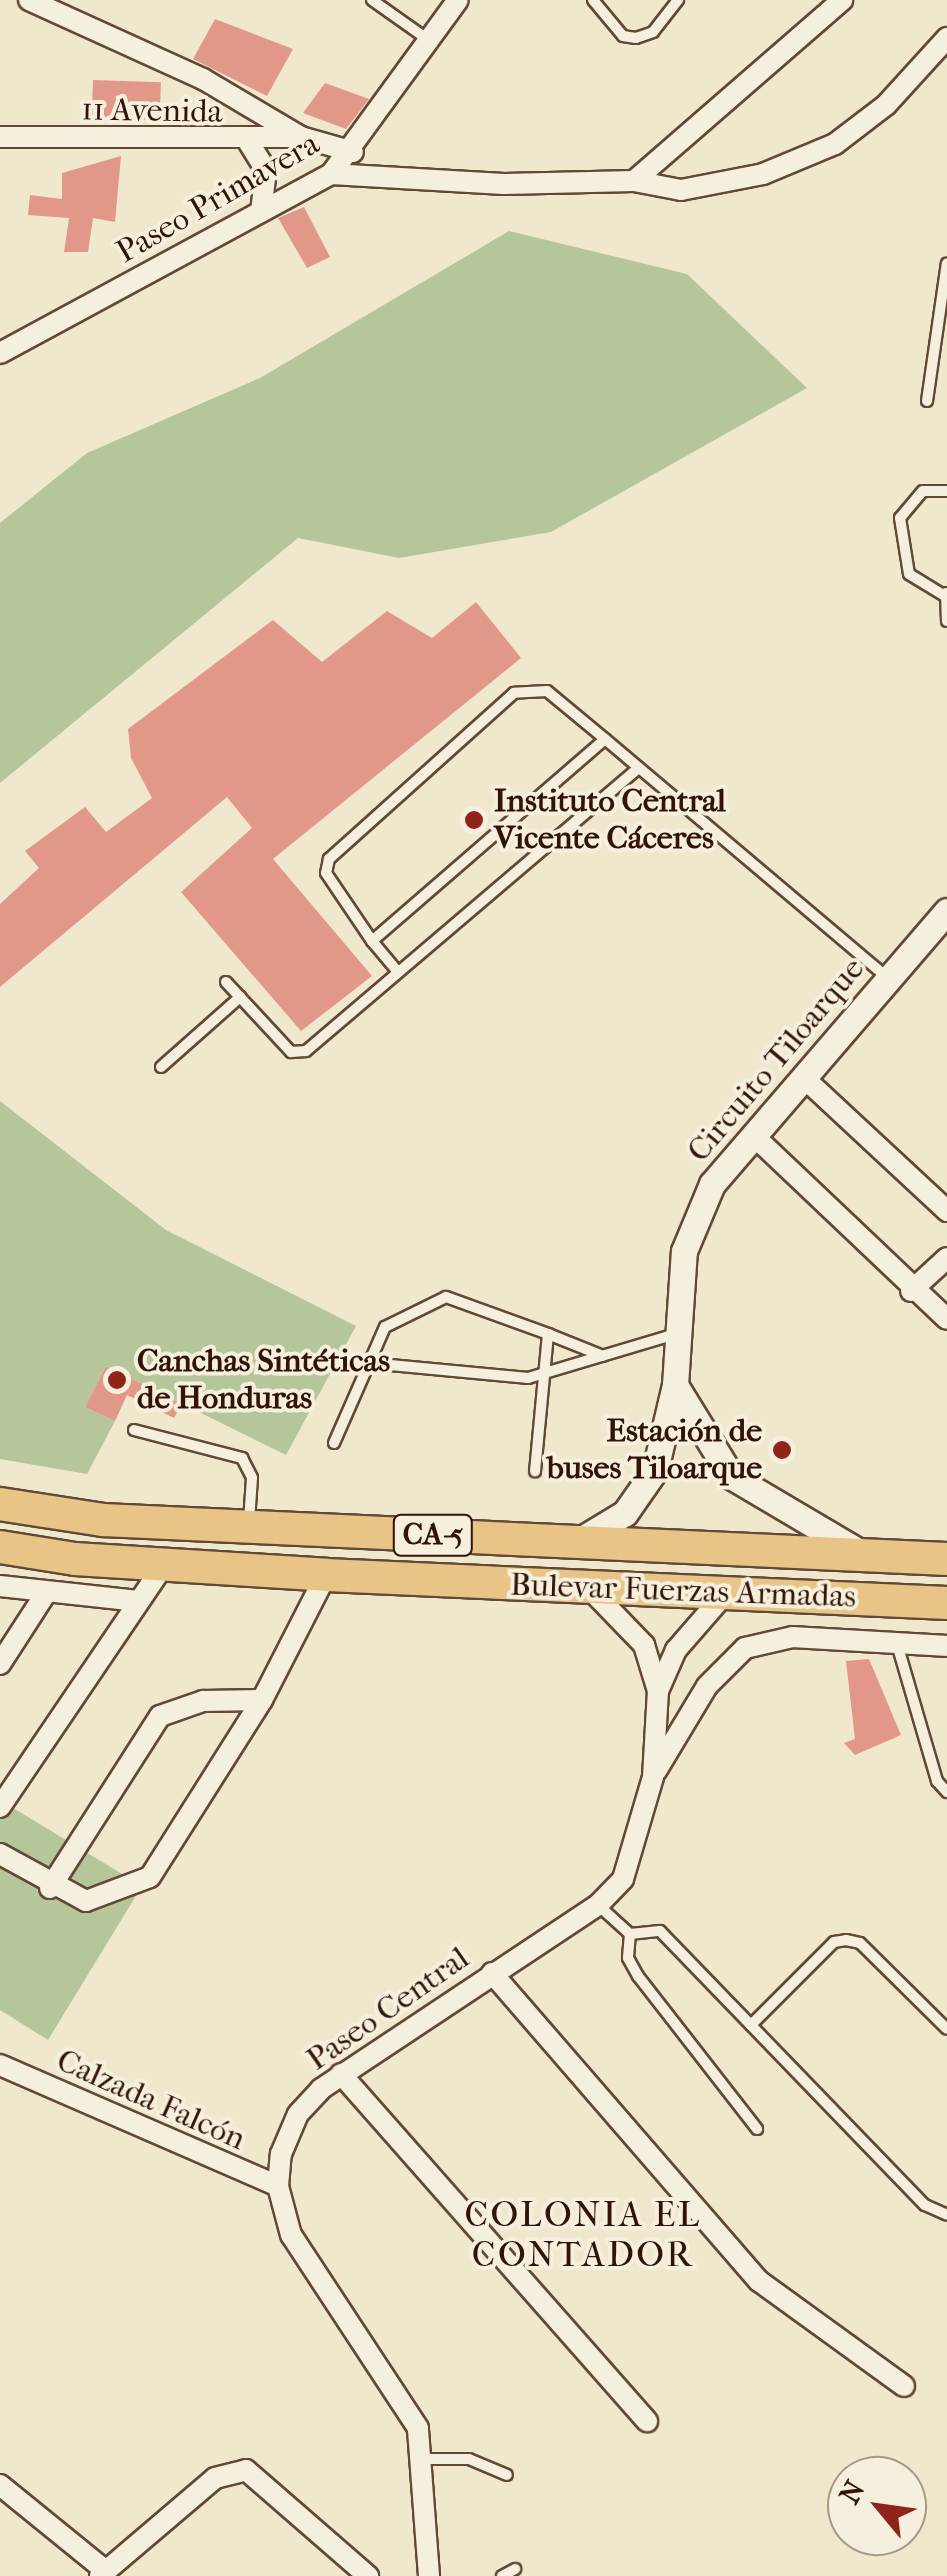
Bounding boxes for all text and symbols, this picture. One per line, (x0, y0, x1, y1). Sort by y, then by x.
street label: 11 Avenida (81, 91, 223, 131)
street label: Paseo Primavera (110, 125, 326, 271)
place label: Instituto Central Vicente Cáceres (494, 783, 726, 858)
marker: Instituto Central Vicente Cáceres (463, 809, 485, 831)
street label: Circuito Tiloarque (680, 950, 872, 1170)
place label: Canchas Sintéticas de Honduras (137, 1343, 390, 1418)
marker: Canchas Sintéticas de Honduras (106, 1369, 128, 1391)
place label: Estación de buses Tiloarque (547, 1413, 762, 1488)
marker: Estación de buses Tiloarque (771, 1439, 793, 1461)
road number: CA-5 (390, 1510, 476, 1560)
street label: Bulevar Fuerzas Armadas (509, 1566, 857, 1616)
street label: Paseo Central (300, 1939, 476, 2079)
street label: Calzada Falcón (51, 2041, 251, 2159)
district label: COLONIA EL CONTADOR (464, 2194, 702, 2276)
north arrow (827, 2456, 927, 2556)
text: N (832, 2475, 872, 2509)

